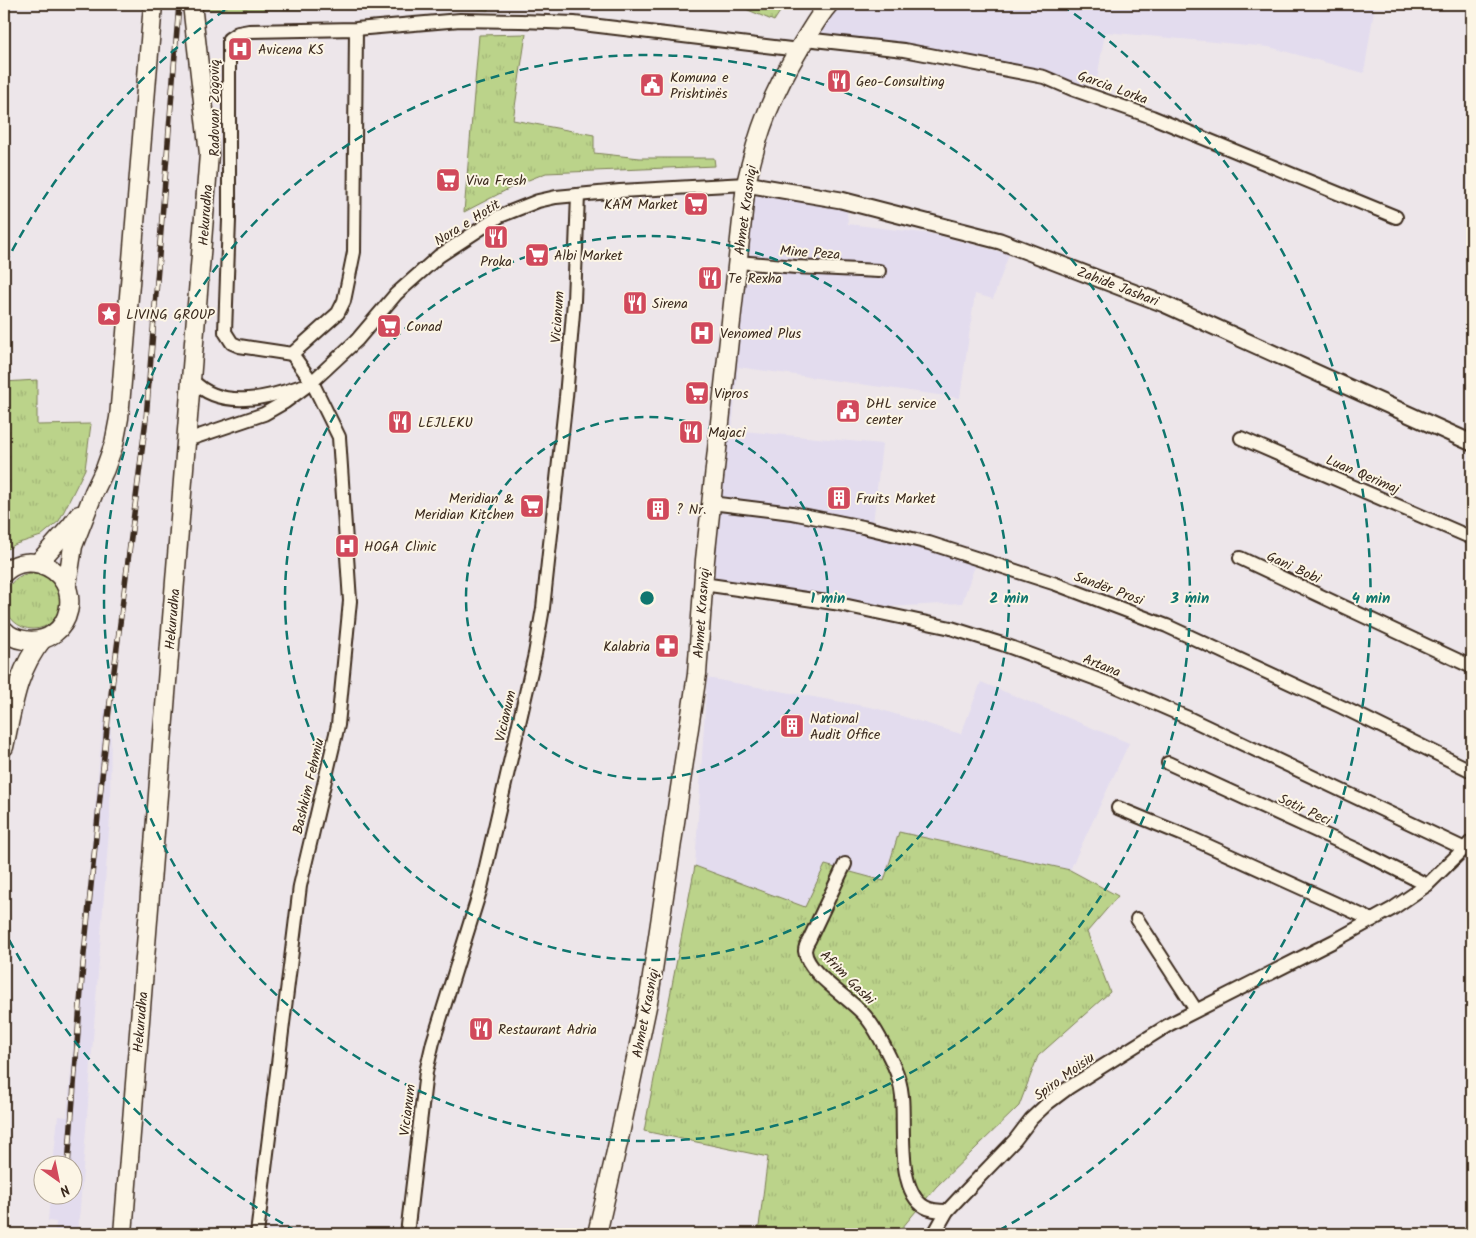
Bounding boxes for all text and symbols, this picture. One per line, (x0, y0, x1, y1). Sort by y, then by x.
hospital icon: Avicena KS (227, 36, 253, 62)
place label: Avicena KS (258, 39, 324, 61)
street label: Radovan Zogoviq (204, 59, 226, 157)
street label: Garcia Lorka (1074, 65, 1151, 111)
place label: Komuna e Prishtinës (670, 67, 729, 105)
restaurant icon: Geo-Consulting (826, 68, 852, 94)
place label: Geo-Consulting (856, 71, 945, 93)
public building icon: Komuna e Prishtinës (639, 72, 665, 98)
street label: Ahmet Krasniqi (729, 163, 763, 257)
supermarket icon: Viva Fresh (435, 167, 461, 193)
place label: Viva Fresh (466, 170, 527, 192)
street label: Hekurudha (193, 184, 219, 246)
supermarket icon: KAM Market (683, 191, 709, 217)
street label: Nora e Hotit (430, 193, 505, 252)
place label: KAM Market (604, 194, 679, 216)
restaurant icon: Proka (483, 224, 509, 250)
street label: Mine Peza (779, 240, 841, 266)
supermarket icon: Albi Market (524, 242, 550, 268)
place label: Albi Market (554, 245, 623, 267)
place label: Proka (480, 251, 512, 273)
street label: Zahide Jashari (1074, 261, 1162, 313)
restaurant icon: Te Rexha (697, 265, 723, 291)
place label: Te Rexha (728, 268, 782, 290)
street label: Vicianum (545, 290, 571, 344)
restaurant icon: Sirena (622, 290, 648, 316)
place label: Sirena (652, 293, 688, 315)
place icon: LIVING GROUP (96, 301, 122, 327)
place label: LIVING GROUP (126, 304, 215, 326)
supermarket icon: Conad (376, 313, 402, 339)
place label: Conad (406, 316, 443, 338)
hospital icon: Venomed Plus (689, 320, 715, 346)
place label: Venomed Plus (720, 323, 801, 345)
supermarket icon: Vipros (684, 380, 710, 406)
place label: Vipros (714, 383, 748, 405)
place label: DHL service center (866, 393, 937, 431)
public building icon: DHL service center (835, 398, 861, 424)
restaurant icon: LEJLEKU (387, 409, 413, 435)
place label: LEJLEKU (418, 412, 473, 434)
restaurant icon: Majaci (678, 419, 704, 445)
place label: Majaci (708, 422, 746, 444)
street label: Luan Qerimaj (1322, 449, 1403, 501)
building icon: Fruits Market (826, 485, 852, 511)
place label: Meridian & Meridian Kitchen (414, 488, 514, 526)
place label: Fruits Market (856, 488, 936, 510)
supermarket icon: Meridian & Meridian Kitchen (519, 493, 545, 519)
building icon: ? Nr. (645, 496, 671, 522)
place label: ? Nr. (676, 499, 706, 521)
hospital icon: HOGA Clinic (334, 533, 360, 559)
place label: HOGA Clinic (364, 536, 437, 558)
street label: Gani Bobi (1263, 546, 1325, 590)
street label: Ahmet Krasniqi (688, 566, 716, 659)
street label: Sandër Prosi (1071, 566, 1147, 612)
text: 1 min (811, 587, 845, 611)
text: 2 min (989, 587, 1029, 611)
text: 3 min (1170, 587, 1209, 611)
text: 4 min (1352, 587, 1390, 611)
street label: Hekurudha (159, 588, 187, 651)
centre of rings (638, 589, 656, 607)
pharmacy icon: Kalabria (654, 633, 680, 659)
place label: Kalabria (603, 636, 650, 658)
street label: Artana (1079, 648, 1124, 683)
street label: Vicianum (489, 688, 523, 744)
place label: National Audit Office (810, 708, 881, 746)
building icon: National Audit Office (779, 713, 805, 739)
street label: Bashkim Fehmiu (287, 736, 331, 836)
street label: Sotir Peci (1274, 788, 1335, 832)
street label: Afrim Gashi (815, 945, 880, 1011)
street label: Ahmet Krasniqi (627, 966, 666, 1060)
street label: Hekurudha (127, 991, 155, 1054)
restaurant icon: Restaurant Adria (468, 1016, 494, 1042)
place label: Restaurant Adria (498, 1019, 597, 1041)
street label: Spiro Moisiu (1029, 1047, 1100, 1107)
street label: Vicianum (394, 1083, 422, 1137)
north arrow (32, 1156, 82, 1206)
text: N (55, 1178, 74, 1202)

